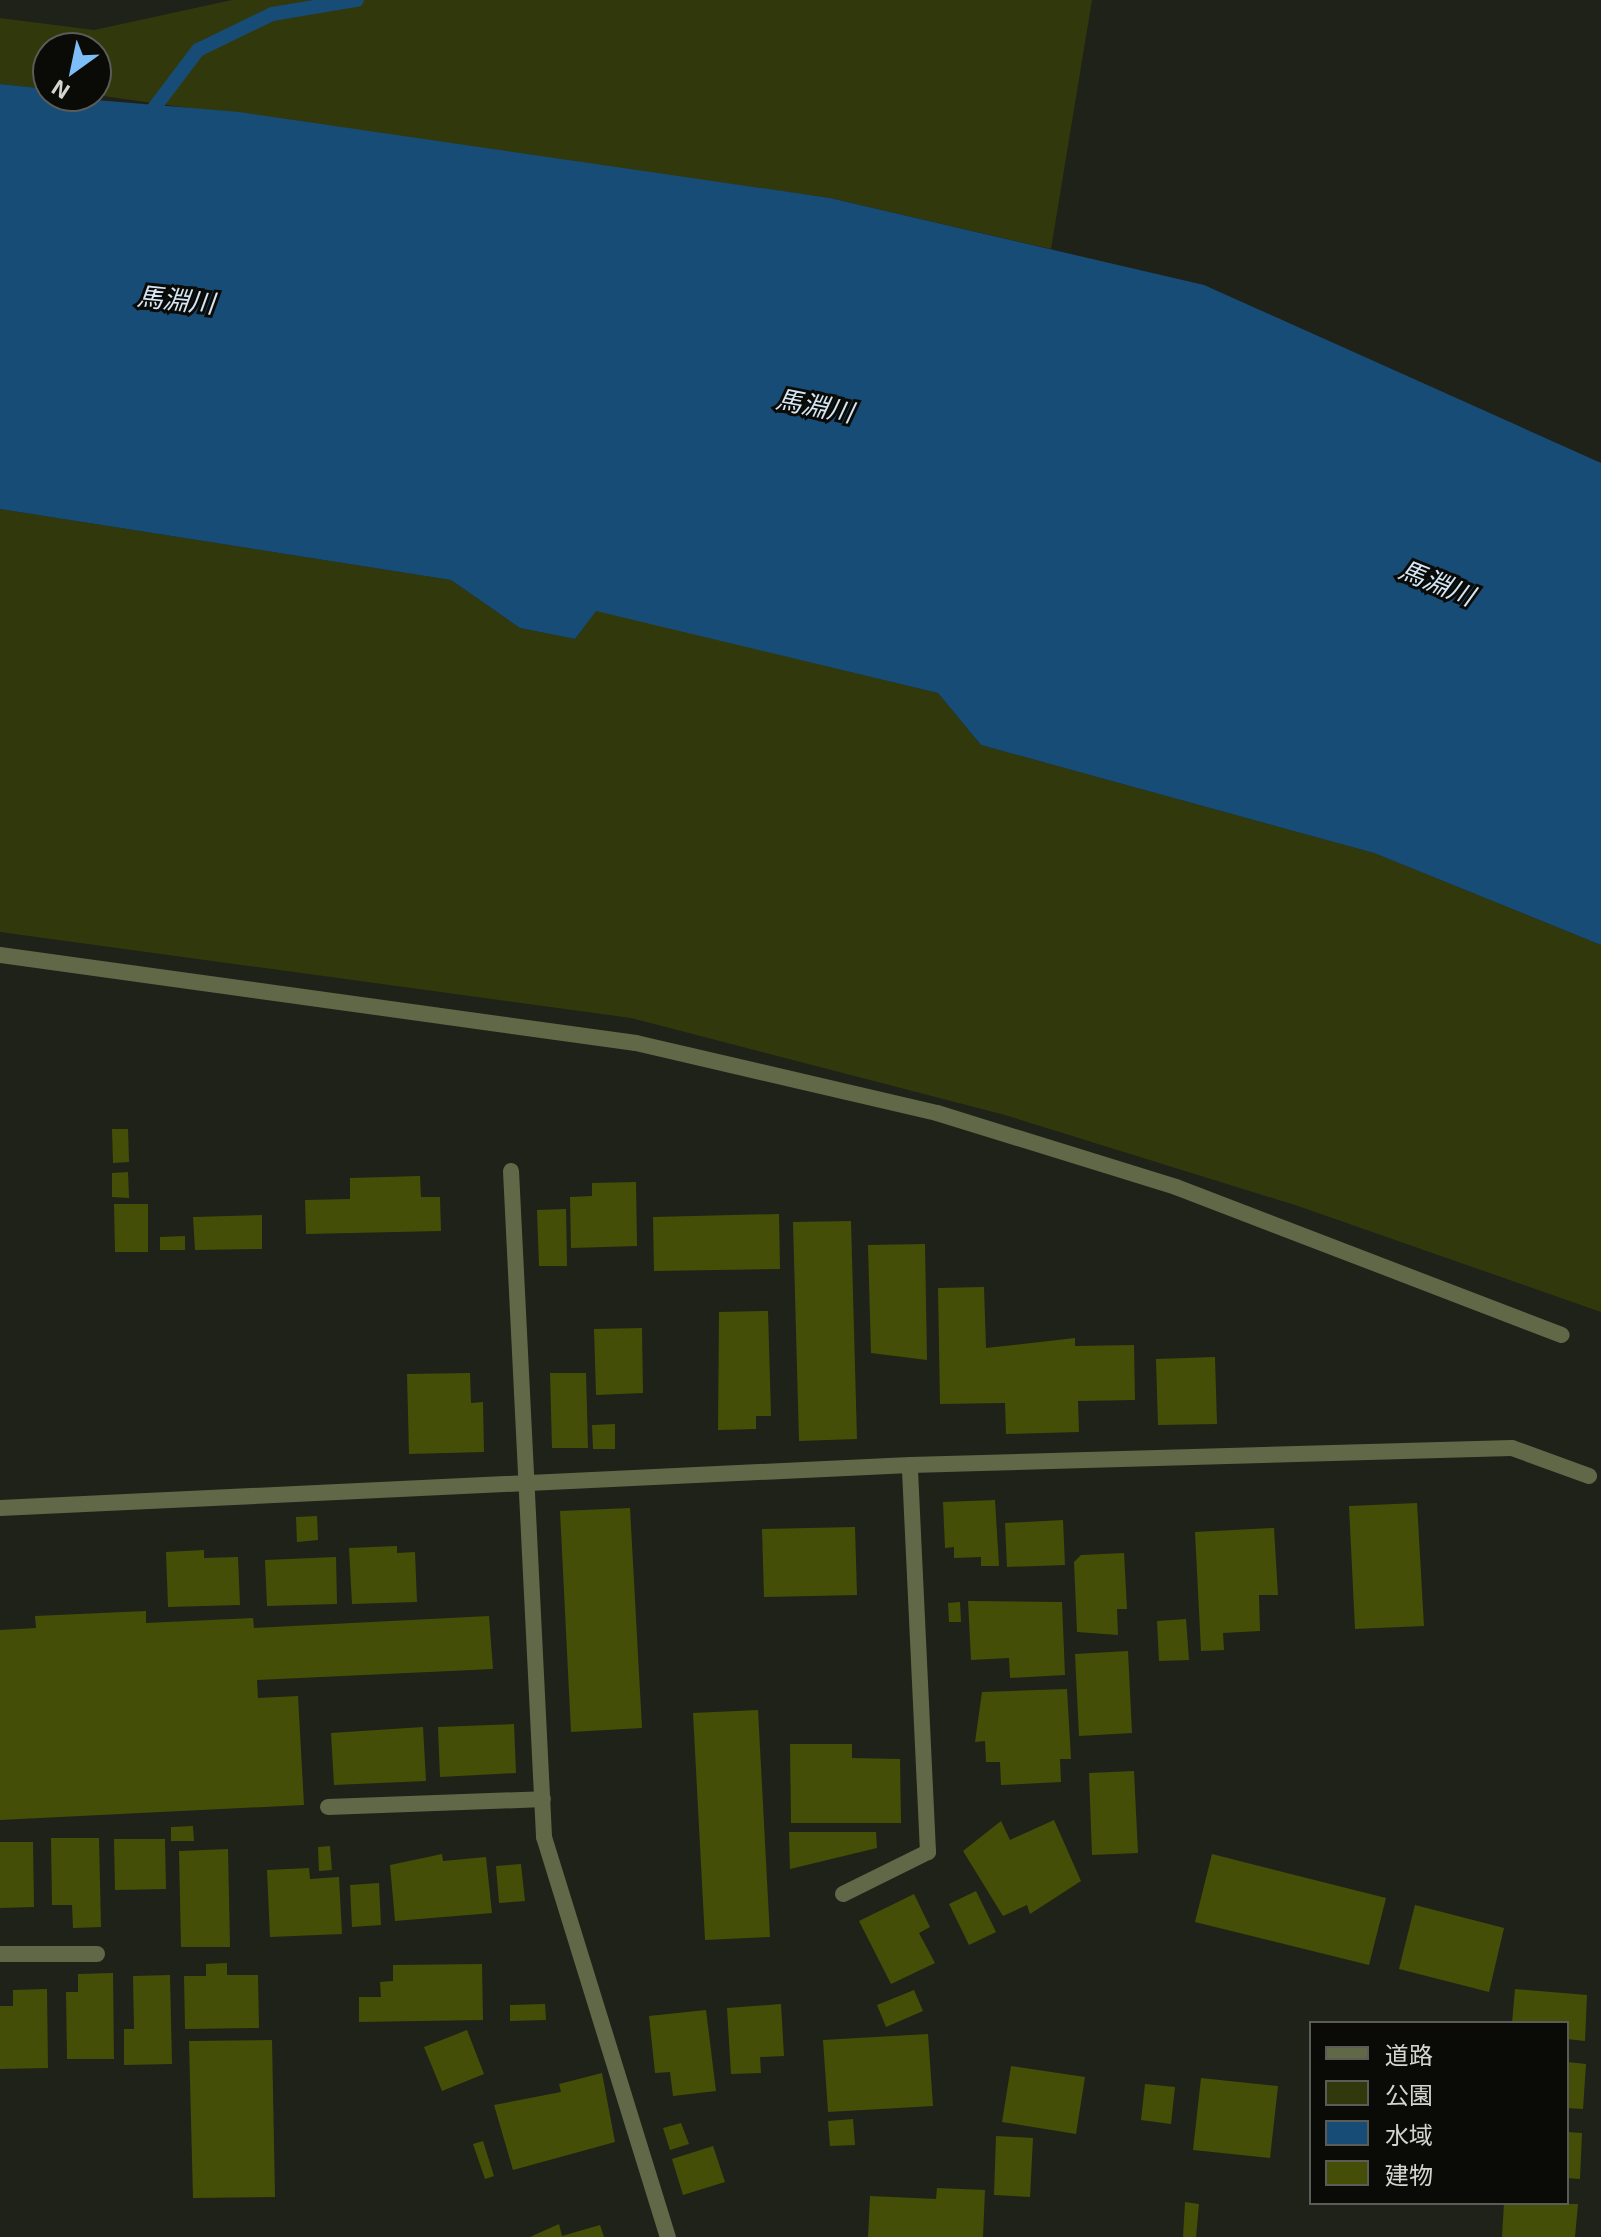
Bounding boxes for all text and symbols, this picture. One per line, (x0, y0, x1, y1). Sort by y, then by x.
north arrow (32, 32, 112, 112)
text: N (46, 75, 74, 106)
water label: 馬淵川 (136, 279, 216, 319)
water label: 馬淵川 (774, 382, 856, 428)
water label: 馬淵川 (1395, 553, 1479, 611)
legend (1309, 2021, 1569, 2205)
text: 道路 (1385, 2040, 1433, 2069)
text: 公園 (1385, 2080, 1433, 2109)
text: 水域 (1385, 2120, 1433, 2149)
text: 建物 (1385, 2160, 1433, 2189)

